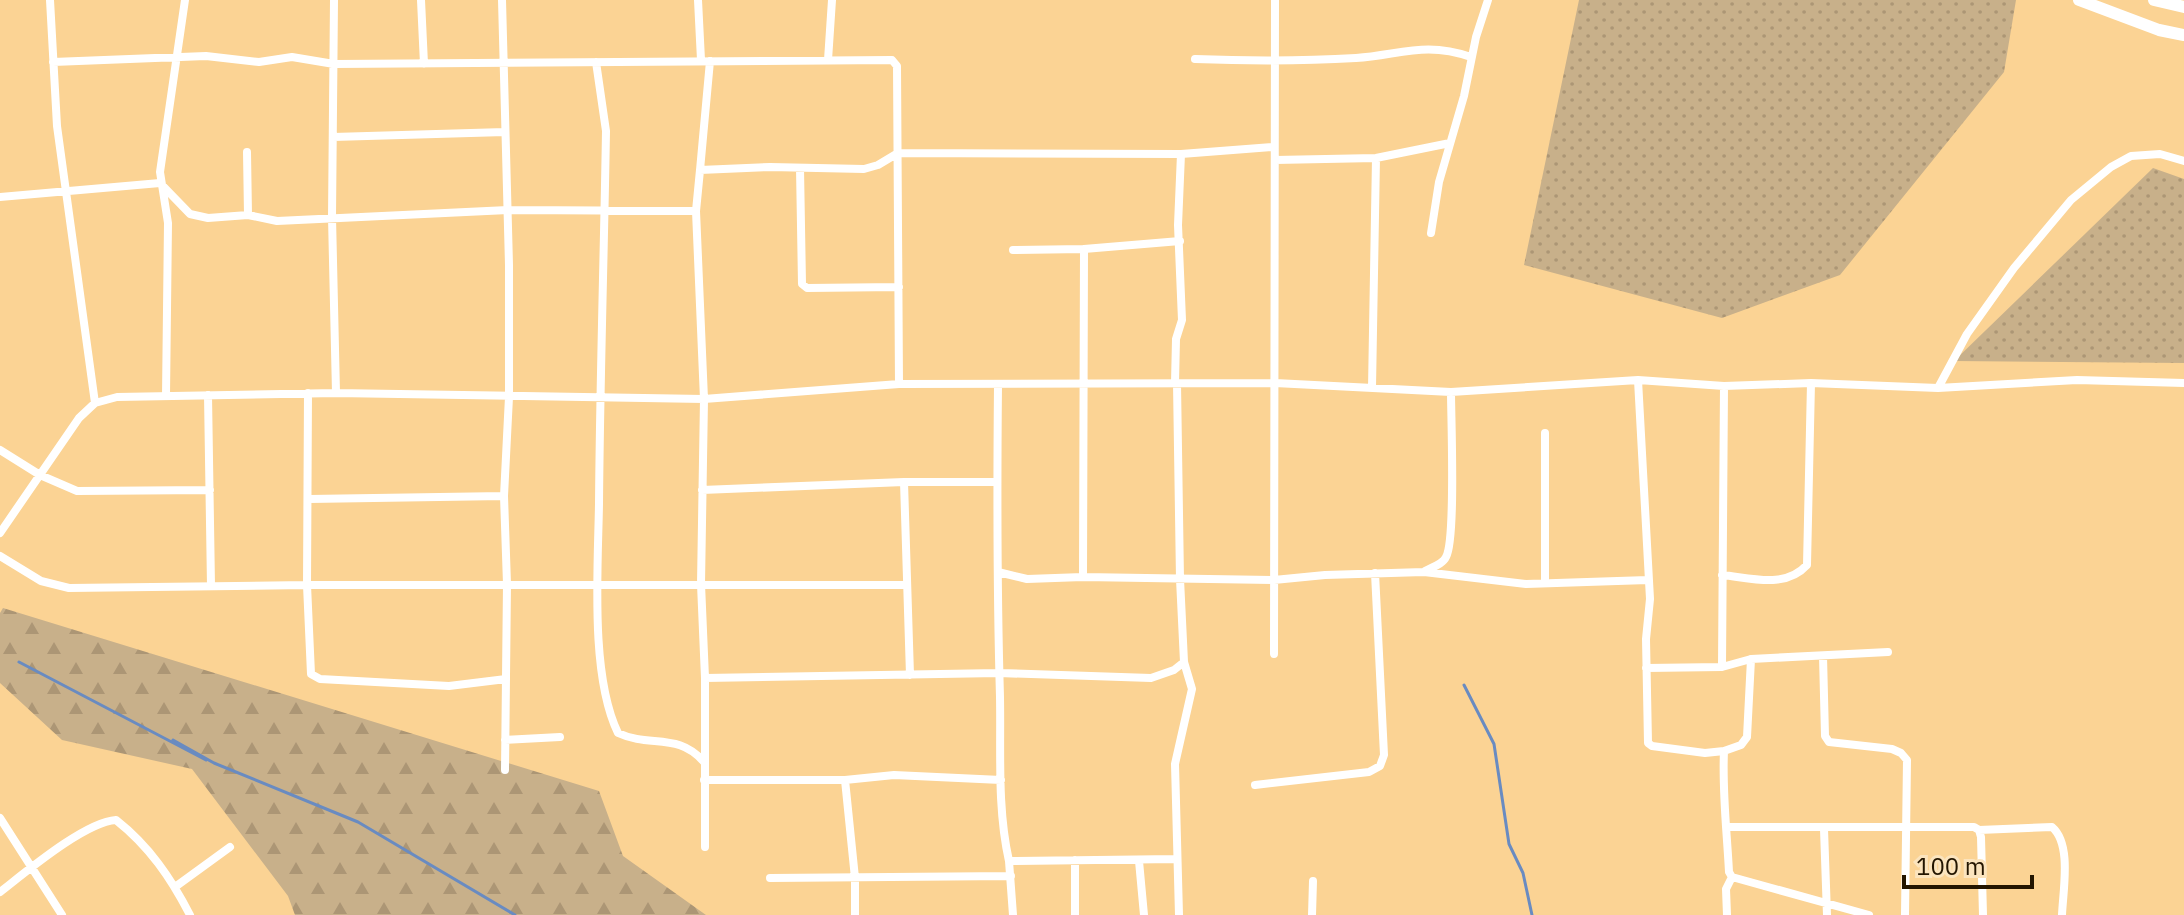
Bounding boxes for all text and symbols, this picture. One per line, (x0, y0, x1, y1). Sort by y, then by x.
scale bar (1904, 839, 2032, 889)
text: 100 m (1916, 850, 1986, 882)

